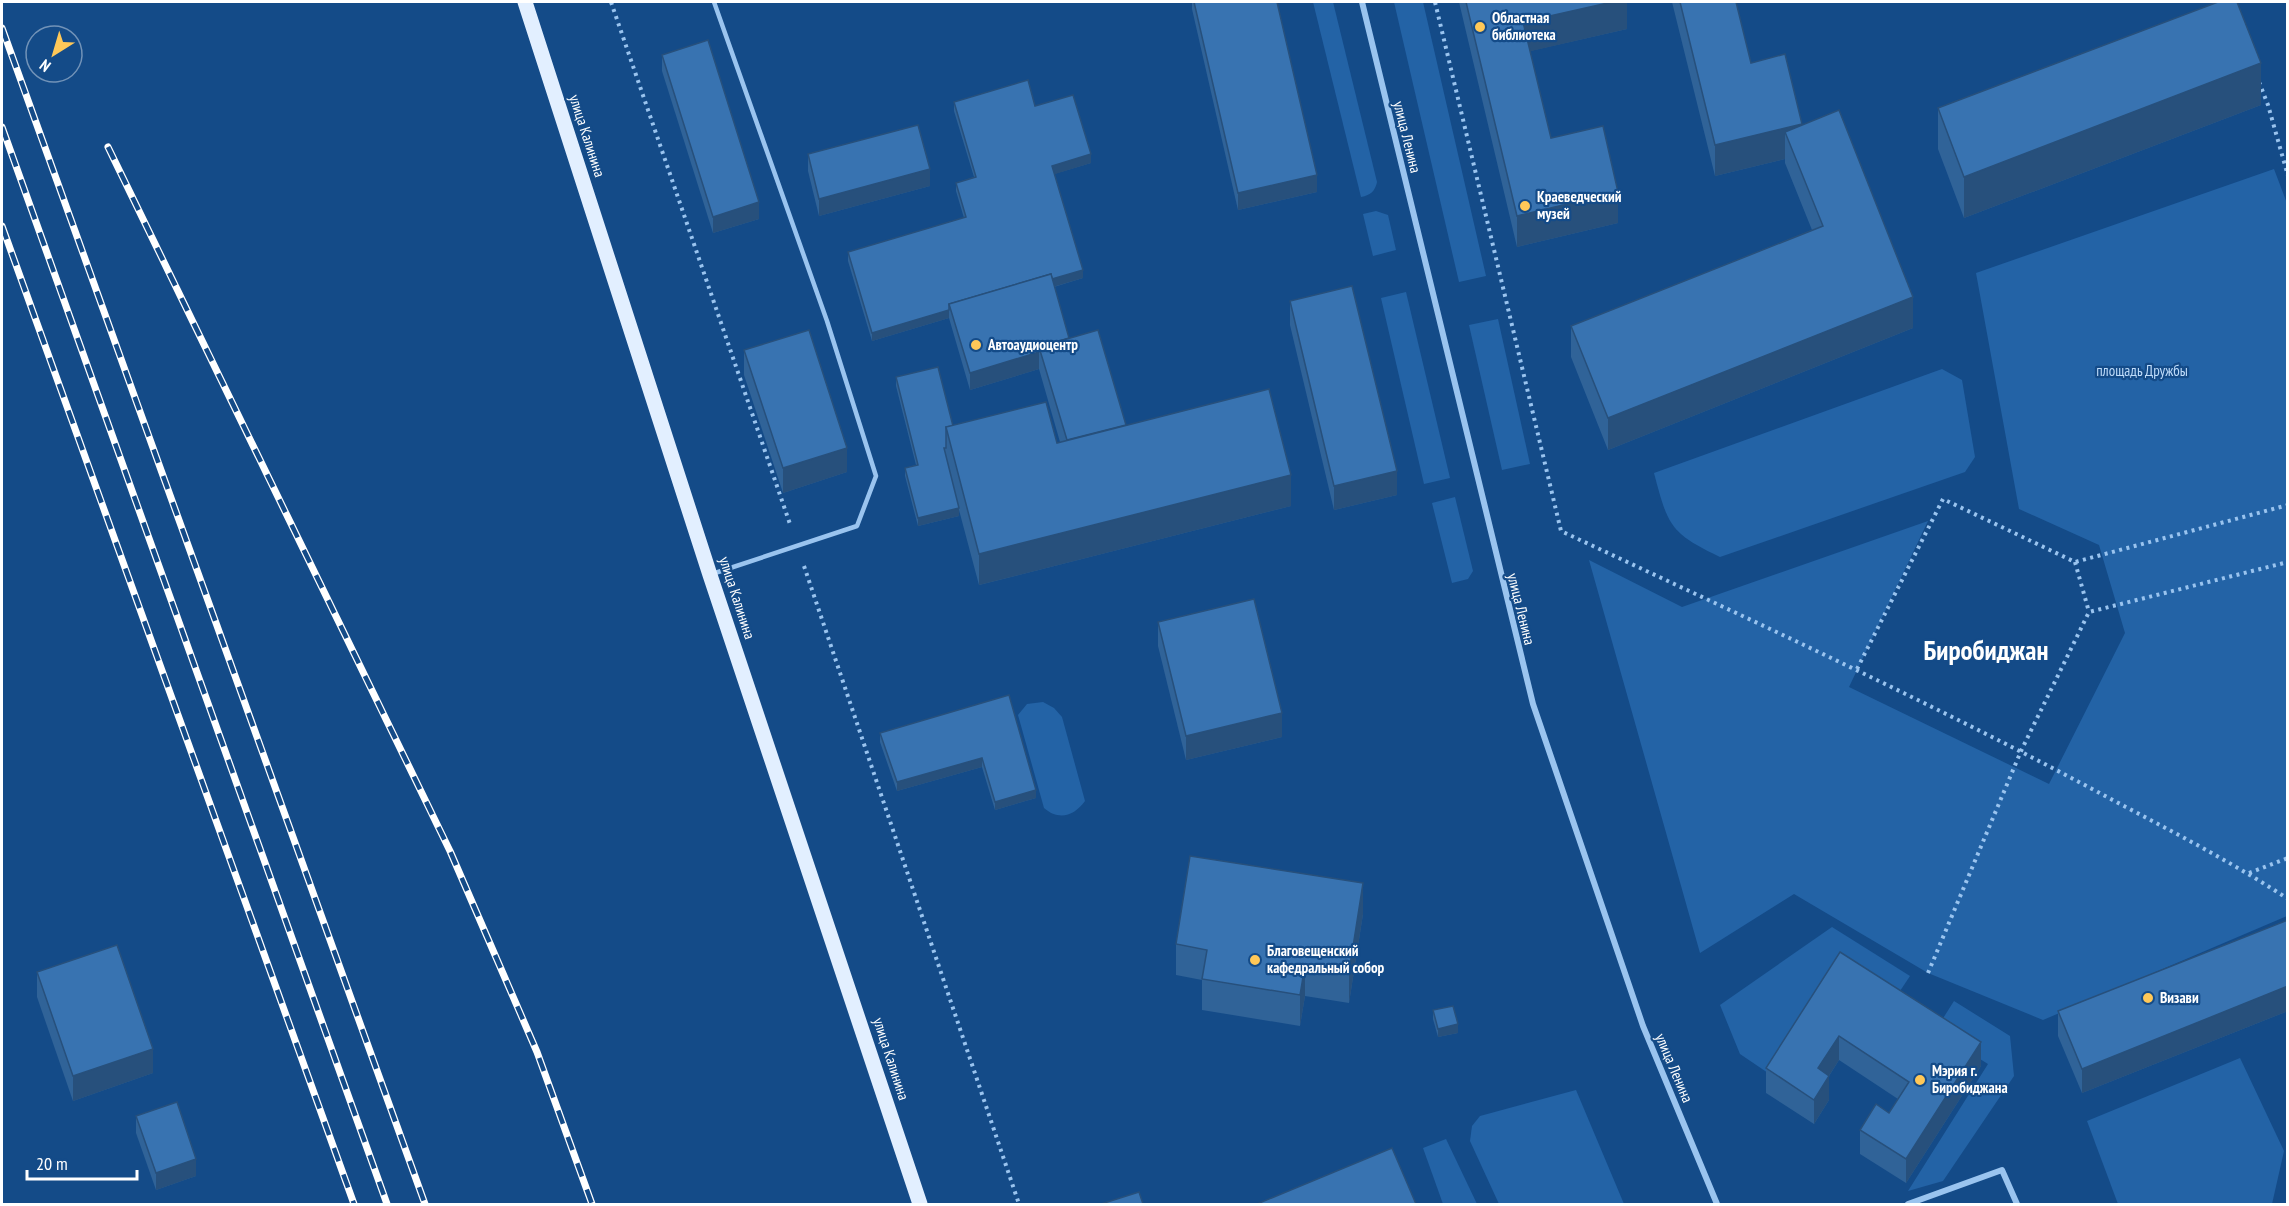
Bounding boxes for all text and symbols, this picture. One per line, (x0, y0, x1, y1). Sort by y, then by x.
place label: Областная библиотека (1492, 8, 1556, 44)
marker: Областная библиотека (1473, 20, 1487, 34)
north arrow (24, 24, 84, 84)
text: N (36, 55, 54, 77)
street label: улица Калинина (565, 92, 610, 180)
street label: улица Ленина (1389, 99, 1426, 175)
place label: Краеведческий музей (1537, 187, 1622, 223)
marker: Краеведческий музей (1518, 199, 1532, 213)
place label: Автоаудиоцентр (987, 335, 1078, 354)
marker: Автоаудиоцентр (969, 338, 983, 352)
park label: площадь Дружбы (2096, 361, 2188, 380)
street label: улица Калинина (715, 554, 760, 642)
street label: улица Ленина (1503, 571, 1540, 647)
district label: Биробиджан (1924, 633, 2048, 667)
place label: Благовещенский кафедральный собор (1267, 941, 1385, 977)
marker: Благовещенский кафедральный собор (1248, 953, 1262, 967)
place label: Визави (2160, 988, 2199, 1007)
marker: Визави (2141, 991, 2155, 1005)
street label: улица Калинина (869, 1015, 914, 1103)
street label: улица Ленина (1651, 1030, 1698, 1105)
place label: Мэрия г. Биробиджана (1932, 1061, 2008, 1097)
marker: Мэрия г. Биробиджана (1913, 1073, 1927, 1087)
scale bar (27, 1143, 136, 1181)
text: 20 m (36, 1152, 68, 1175)

